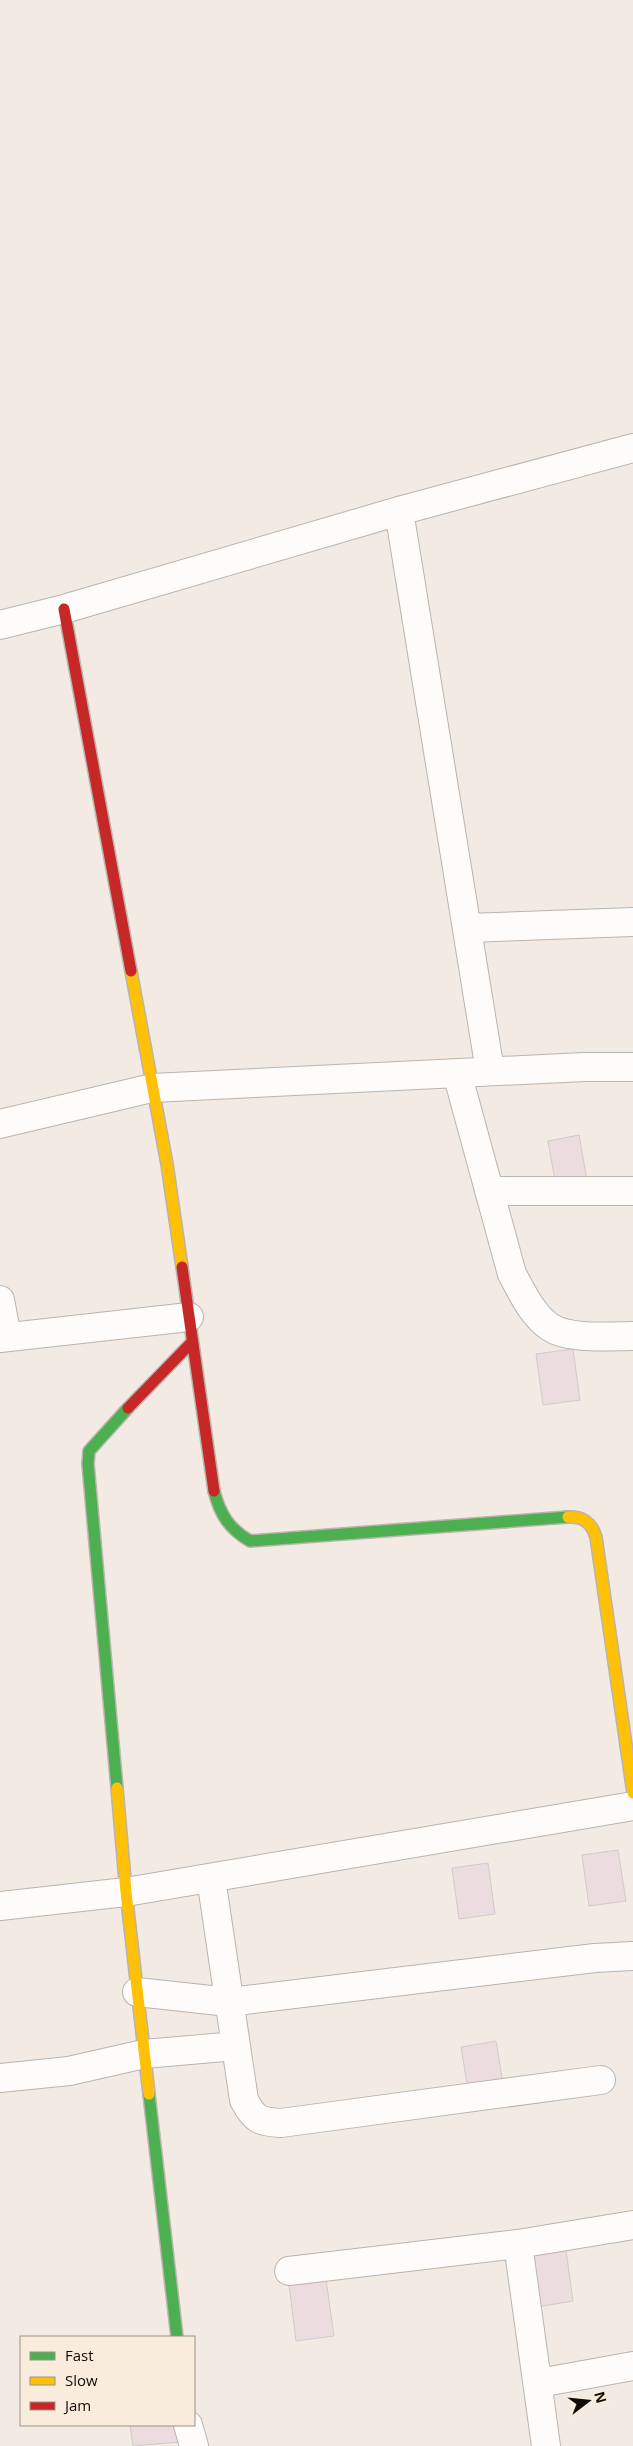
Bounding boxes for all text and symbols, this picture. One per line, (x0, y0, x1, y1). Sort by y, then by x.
legend (20, 2336, 195, 2426)
text: Fast (65, 2345, 94, 2365)
text: Slow (65, 2370, 98, 2390)
north arrow (563, 2376, 613, 2426)
text: N (590, 2389, 612, 2405)
text: Jam (63, 2395, 91, 2415)

